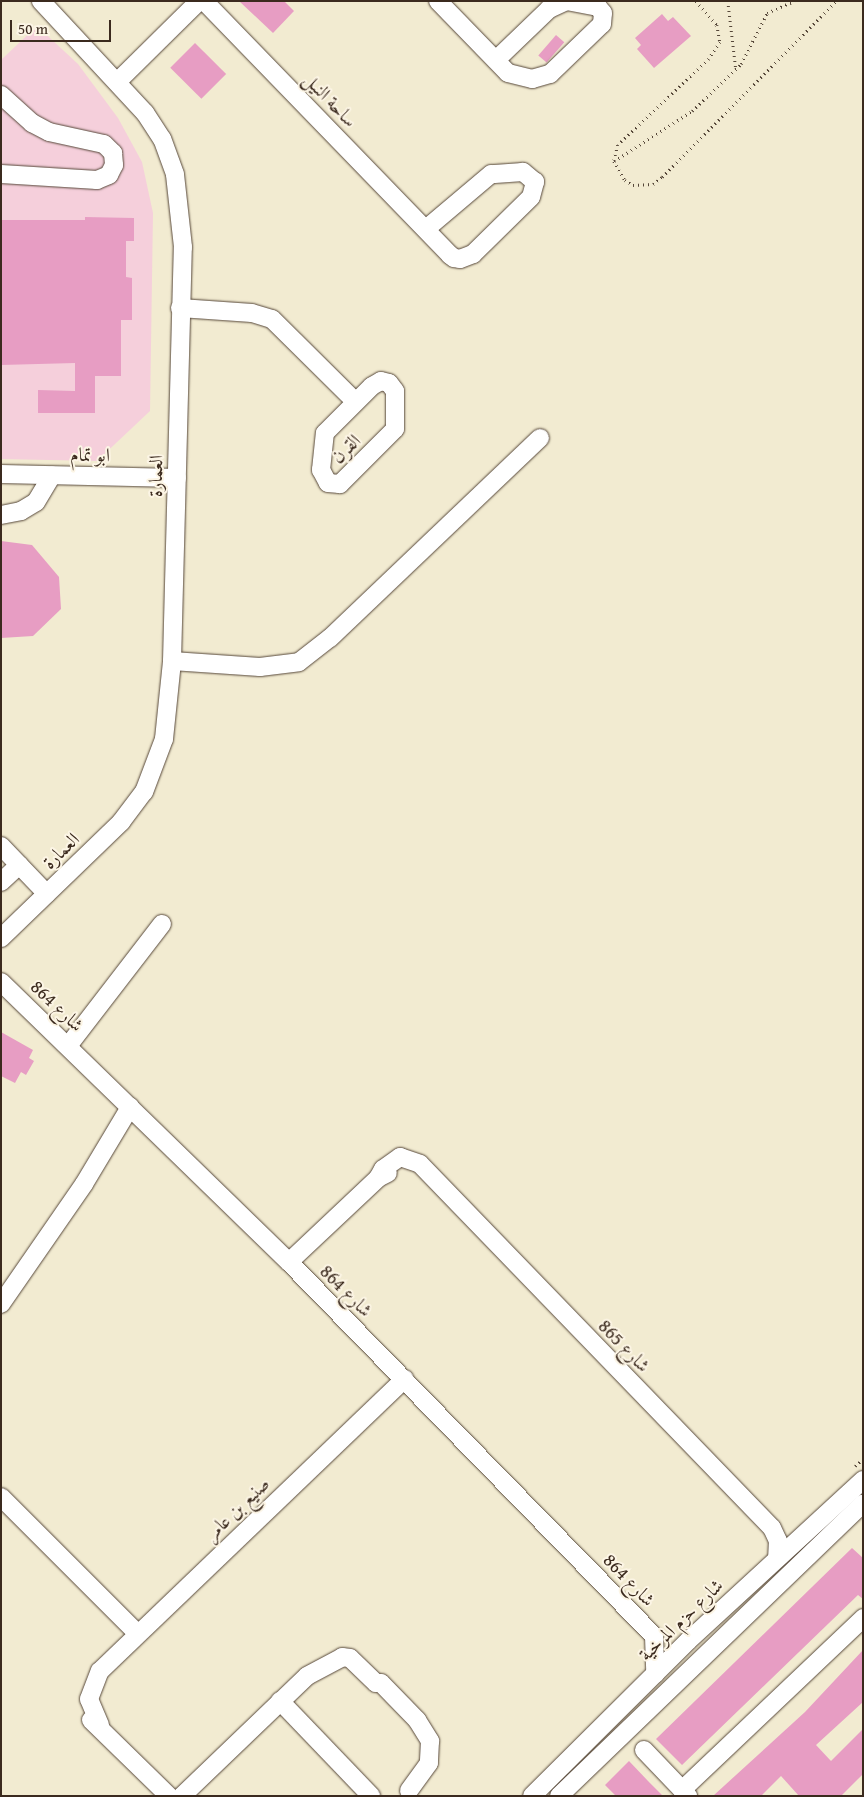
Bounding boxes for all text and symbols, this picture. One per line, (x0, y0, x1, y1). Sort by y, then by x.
scale bar (12, 10, 114, 42)
text: 50 m (18, 18, 48, 39)
street label: ساحة النيل (299, 68, 361, 132)
street label: القرن (327, 430, 365, 468)
street label: ابو تمام (70, 443, 110, 467)
street label: العمارة (144, 455, 168, 497)
street label: العمارة (38, 828, 84, 874)
street label: شارع 864 (26, 975, 88, 1037)
street label: شارع 864 (315, 1260, 377, 1322)
street label: شارع 865 (593, 1315, 655, 1377)
street label: صنيع بن عامر (200, 1472, 274, 1546)
street label: شارع 864 (598, 1549, 660, 1611)
street label: شارع حزم المرخية (634, 1574, 728, 1666)

